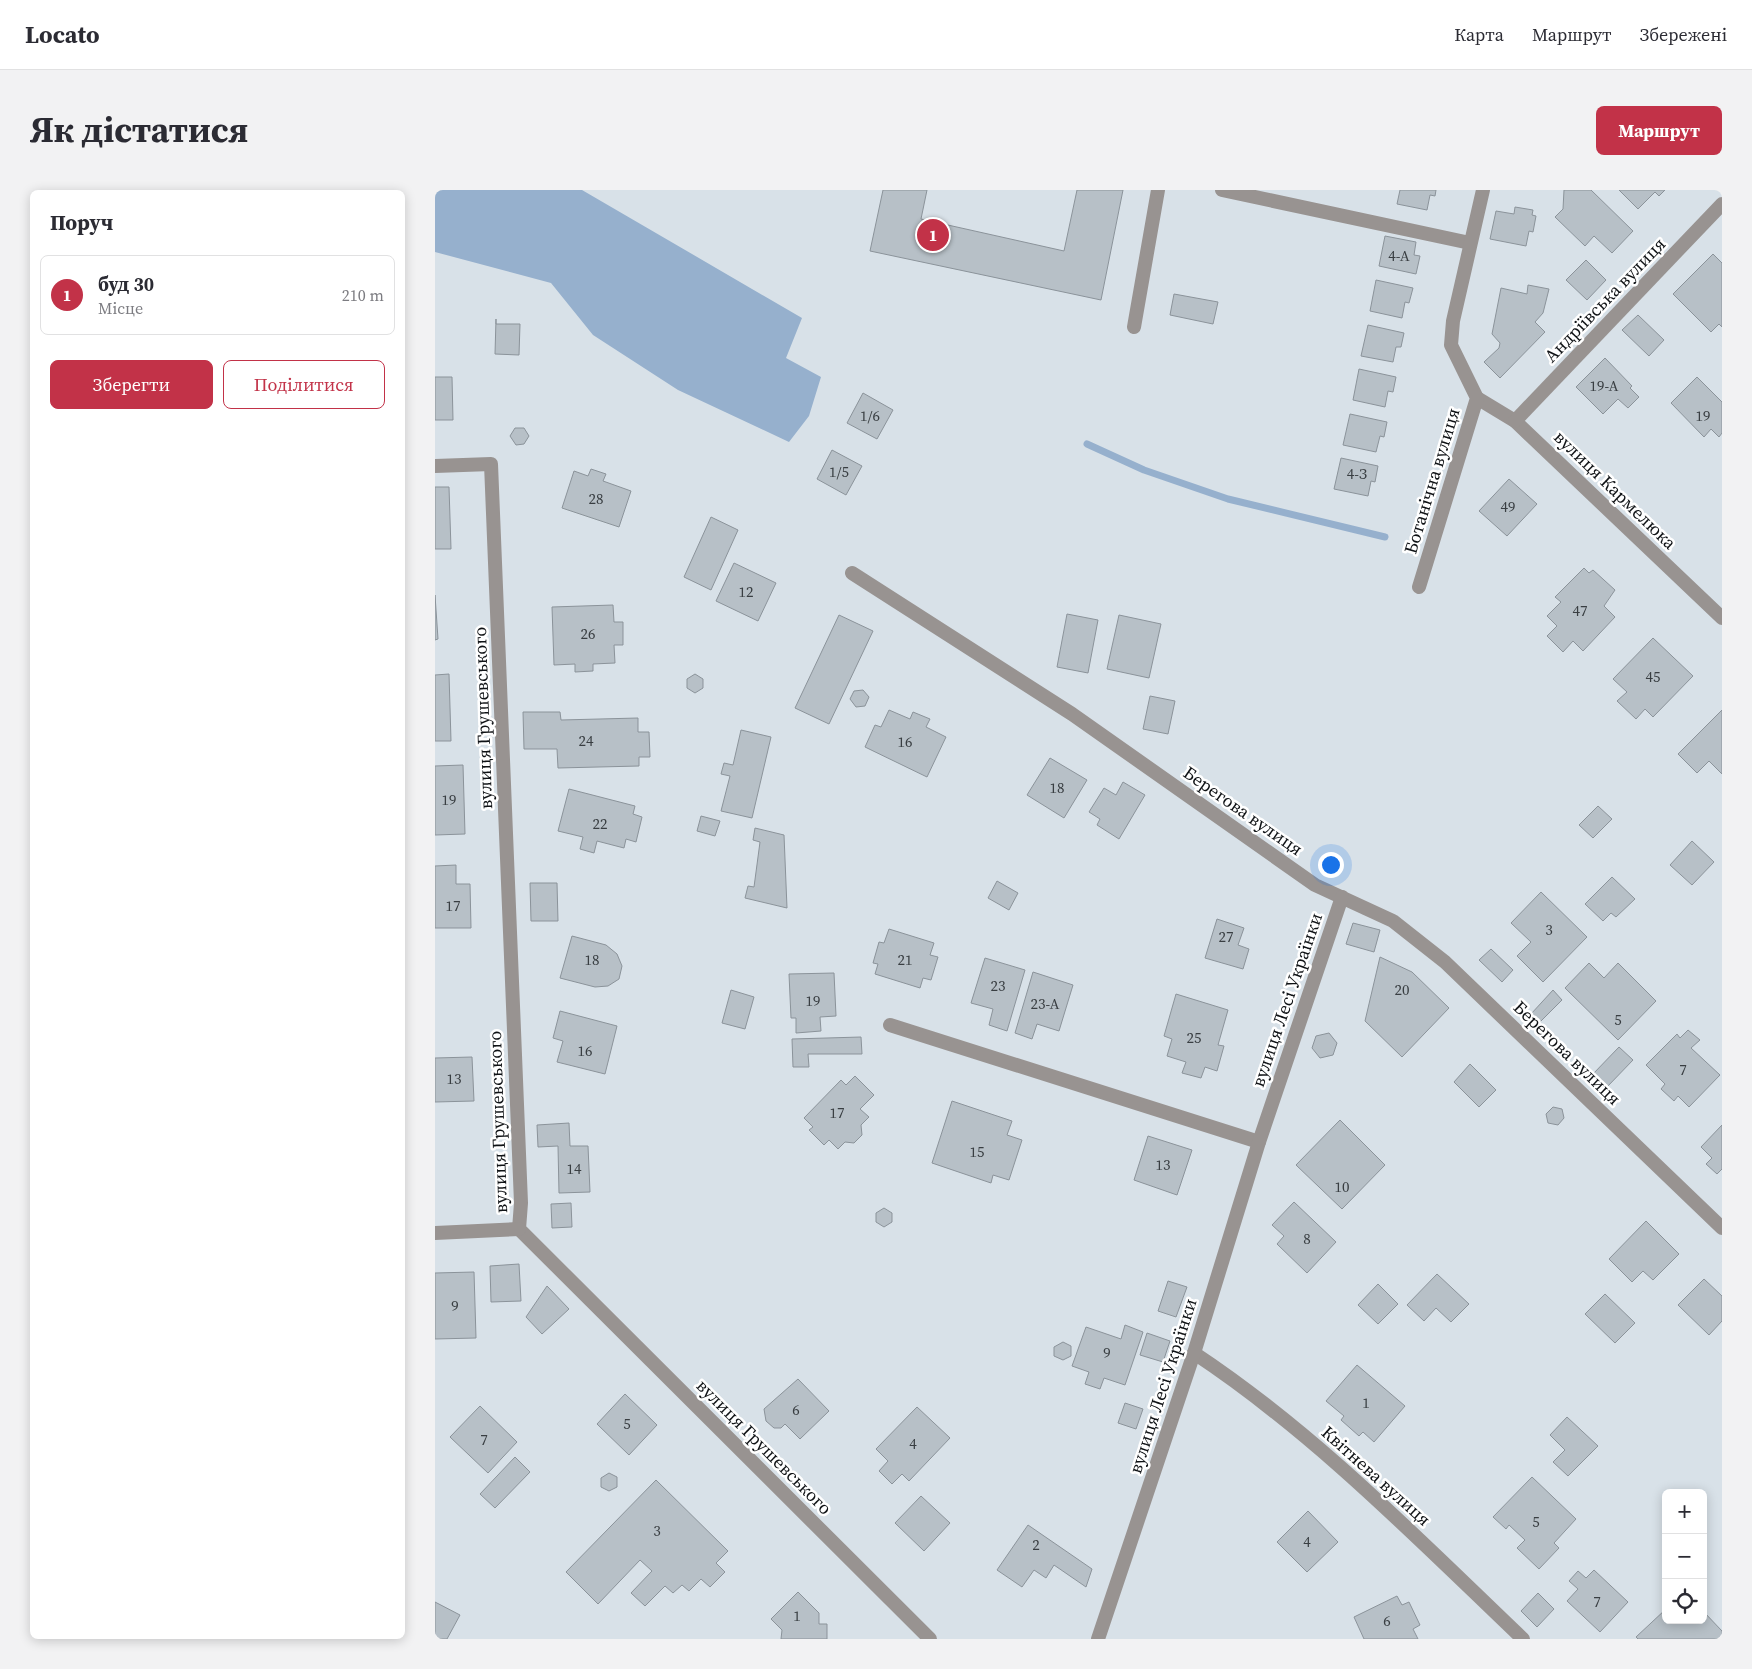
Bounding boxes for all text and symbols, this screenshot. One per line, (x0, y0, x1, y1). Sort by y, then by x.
text: Locato (25, 18, 100, 51)
text: Карта (1454, 22, 1504, 47)
text: Маршрут (1532, 22, 1611, 47)
text: Збережені (1639, 22, 1727, 47)
text: Як дістатися (30, 106, 248, 154)
button: Маршрут (1596, 106, 1722, 155)
text: Поруч (50, 208, 113, 237)
pin: 1 (917, 216, 949, 254)
street label: Андріївська вулиця (1538, 232, 1671, 368)
house number: 4-А (1388, 245, 1410, 266)
text: буд 30 (98, 271, 154, 297)
text: 1 (63, 284, 71, 306)
text: 210 m (342, 284, 384, 306)
text: Місце (98, 297, 143, 319)
button: Зберегти (50, 360, 213, 409)
button: Поділитися (223, 360, 385, 409)
house number: 19-А (1589, 375, 1619, 396)
house number: 1/6 (860, 405, 880, 426)
street label: Ботанічна вулиця (1397, 405, 1466, 557)
house number: 19 (1695, 405, 1711, 426)
street label: вулиця Кармелюка (1549, 425, 1683, 555)
house number: 1/5 (829, 461, 849, 482)
house number: 4-З (1347, 463, 1367, 484)
house number: 28 (588, 488, 604, 509)
house number: 49 (1500, 496, 1516, 517)
house number: 12 (738, 581, 754, 602)
house number: 47 (1572, 600, 1588, 621)
house number: 26 (580, 623, 596, 644)
street label: вулиця Грушевського (467, 626, 498, 810)
house number: 45 (1645, 666, 1661, 687)
house number: 24 (578, 730, 594, 751)
house number: 16 (897, 731, 913, 752)
street label: Берегова вулиця (1178, 760, 1308, 861)
house number: 18 (1049, 777, 1065, 798)
house number: 19 (441, 789, 457, 810)
house number: 22 (592, 813, 608, 834)
your location (1318, 852, 1344, 878)
house number: 17 (445, 895, 461, 916)
street label: вулиця Лесі Українки (1245, 909, 1328, 1090)
house number: 3 (1545, 919, 1553, 940)
house number: 27 (1218, 926, 1234, 947)
house number: 18 (584, 949, 600, 970)
house number: 21 (897, 949, 913, 970)
house number: 23 (990, 975, 1006, 996)
house number: 20 (1394, 979, 1410, 1000)
house number: 19 (805, 990, 821, 1011)
house number: 23-А (1030, 993, 1060, 1014)
street label: Берегова вулиця (1508, 995, 1627, 1111)
house number: 5 (1614, 1009, 1622, 1030)
house number: 25 (1186, 1027, 1202, 1048)
street label: вулиця Грушевського (482, 1030, 513, 1214)
house number: 16 (577, 1040, 593, 1061)
house number: 7 (1679, 1059, 1687, 1080)
house number: 13 (446, 1068, 462, 1089)
house number: 17 (829, 1102, 845, 1123)
house number: 15 (969, 1141, 985, 1162)
house number: 13 (1155, 1154, 1171, 1175)
house number: 14 (566, 1158, 582, 1179)
house number: 10 (1334, 1176, 1350, 1197)
house number: 8 (1303, 1228, 1311, 1249)
house number: 9 (451, 1295, 459, 1316)
street label: вулиця Лесі Українки (1122, 1295, 1203, 1477)
house number: 9 (1103, 1342, 1111, 1363)
street label: вулиця Грушевського (691, 1373, 838, 1520)
house number: 1 (1362, 1392, 1370, 1413)
house number: 6 (792, 1399, 800, 1420)
house number: 5 (623, 1413, 631, 1434)
street label: Квітнева вулиця (1316, 1420, 1436, 1531)
house number: 7 (480, 1429, 488, 1450)
house number: 4 (909, 1433, 917, 1454)
map controls (1662, 1489, 1707, 1624)
button: + (1662, 1489, 1707, 1534)
house number: 5 (1532, 1511, 1540, 1532)
house number: 3 (653, 1520, 661, 1541)
house number: 4 (1303, 1531, 1311, 1552)
house number: 2 (1032, 1534, 1040, 1555)
button: − (1662, 1534, 1707, 1579)
button: locate (1662, 1579, 1707, 1624)
house number: 7 (1593, 1591, 1601, 1612)
house number: 1 (793, 1605, 801, 1626)
house number: 6 (1383, 1610, 1391, 1631)

